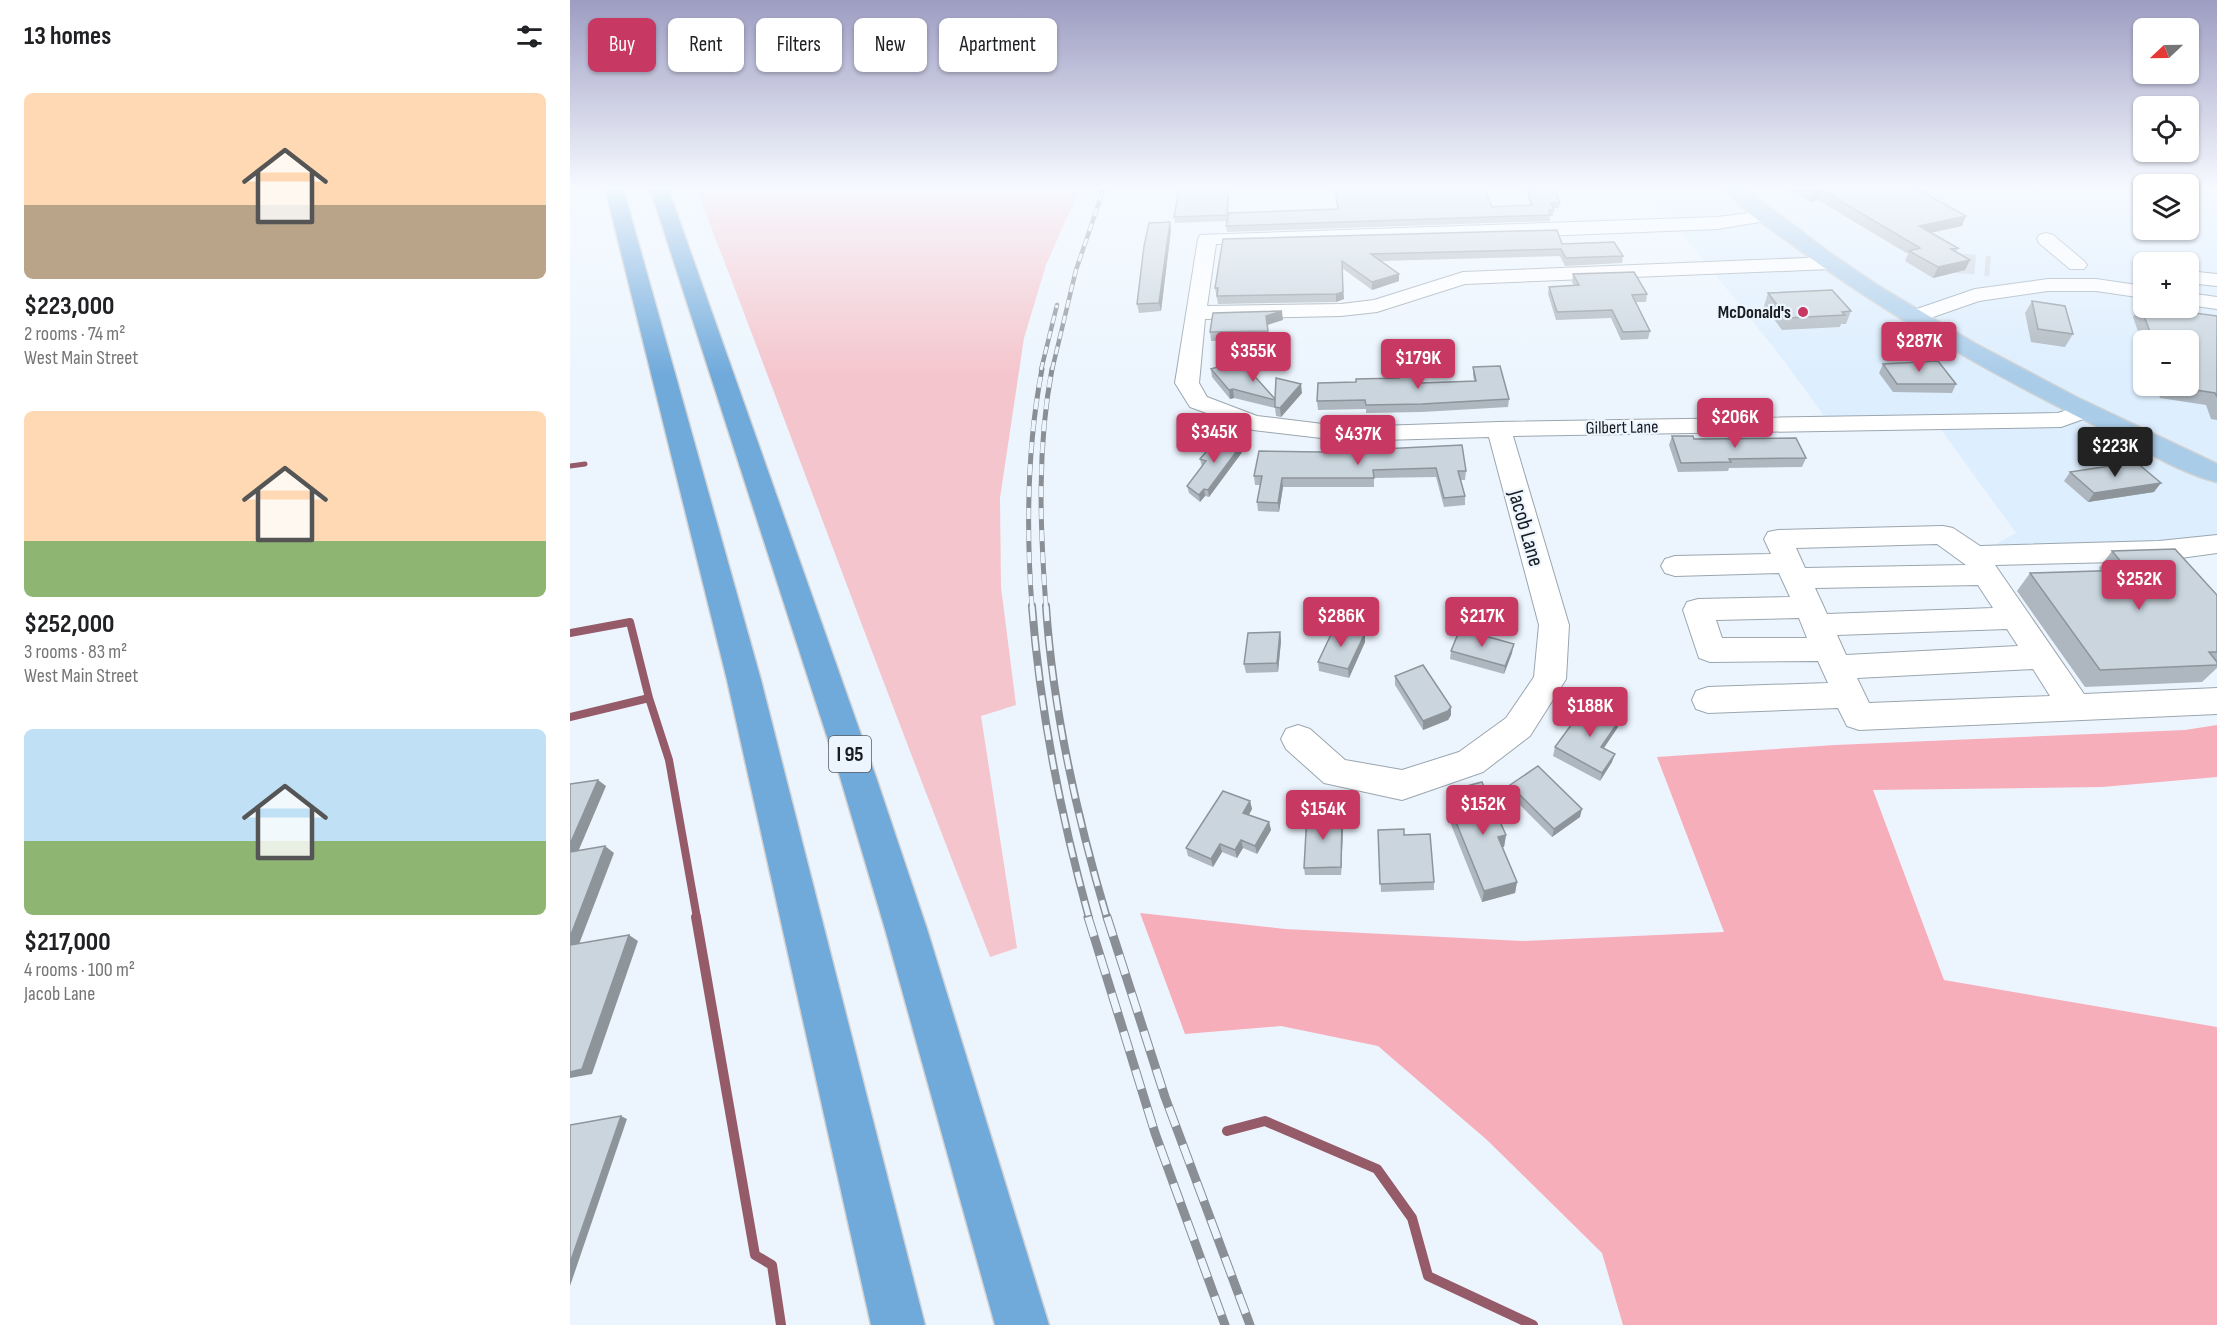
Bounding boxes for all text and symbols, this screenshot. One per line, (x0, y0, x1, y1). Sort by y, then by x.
chip: Buy (588, 18, 656, 72)
chip: Rent (668, 18, 744, 72)
chip: Filters (756, 18, 842, 72)
chip: New (854, 18, 927, 72)
chip: Apartment (939, 18, 1057, 72)
north arrow (2133, 18, 2199, 84)
map controls (2133, 18, 2199, 396)
icon: filters (513, 20, 546, 53)
text: 13 homes (24, 21, 111, 52)
button: locate (2133, 96, 2199, 162)
icon: home (231, 132, 339, 240)
button: layers (2133, 174, 2199, 240)
button: + (2133, 252, 2199, 318)
text: $223,000 (24, 291, 114, 322)
place label: McDonald's (1718, 302, 1791, 323)
marker: McDonald's (1796, 305, 1810, 319)
text: 2 rooms · 74 m² (24, 322, 125, 346)
pin: $287K (1877, 322, 1961, 373)
text: $287K (1895, 329, 1943, 353)
button: − (2133, 330, 2199, 396)
pin: $355K (1211, 332, 1295, 383)
text: $355K (1230, 339, 1276, 363)
pin: $179K (1376, 339, 1460, 390)
text: West Main Street (24, 346, 138, 370)
text: $179K (1395, 346, 1441, 370)
pin: $206K (1693, 398, 1777, 449)
text: $206K (1711, 405, 1759, 429)
pin: $345K (1172, 413, 1256, 464)
pin: $437K (1316, 415, 1400, 466)
street label: Gilbert Lane (1585, 416, 1659, 439)
text: $345K (1190, 420, 1238, 444)
text: $437K (1334, 422, 1382, 446)
pin: $223K (2073, 427, 2157, 478)
text: $223K (2092, 434, 2138, 458)
icon: home (231, 450, 339, 558)
street label: Jacob Lane (1502, 486, 1549, 570)
pin: $252K (2097, 560, 2181, 611)
text: $252K (2116, 567, 2162, 591)
pin: $286K (1299, 597, 1383, 648)
pin: $217K (1440, 597, 1524, 648)
text: $286K (1317, 604, 1365, 628)
text: $217K (1459, 604, 1505, 628)
text: $252,000 (24, 609, 114, 640)
text: 3 rooms · 83 m² (24, 640, 127, 664)
text: West Main Street (24, 664, 138, 688)
pin: $188K (1548, 687, 1632, 738)
text: $188K (1567, 694, 1613, 718)
road number: I 95 (829, 736, 871, 772)
icon: home (231, 768, 339, 876)
pin: $152K (1441, 785, 1525, 836)
pin: $154K (1281, 790, 1365, 841)
text: $152K (1460, 792, 1506, 816)
text: $154K (1300, 797, 1346, 821)
text: $217,000 (24, 927, 111, 958)
text: 4 rooms · 100 m² (24, 958, 135, 982)
text: Jacob Lane (24, 982, 95, 1006)

